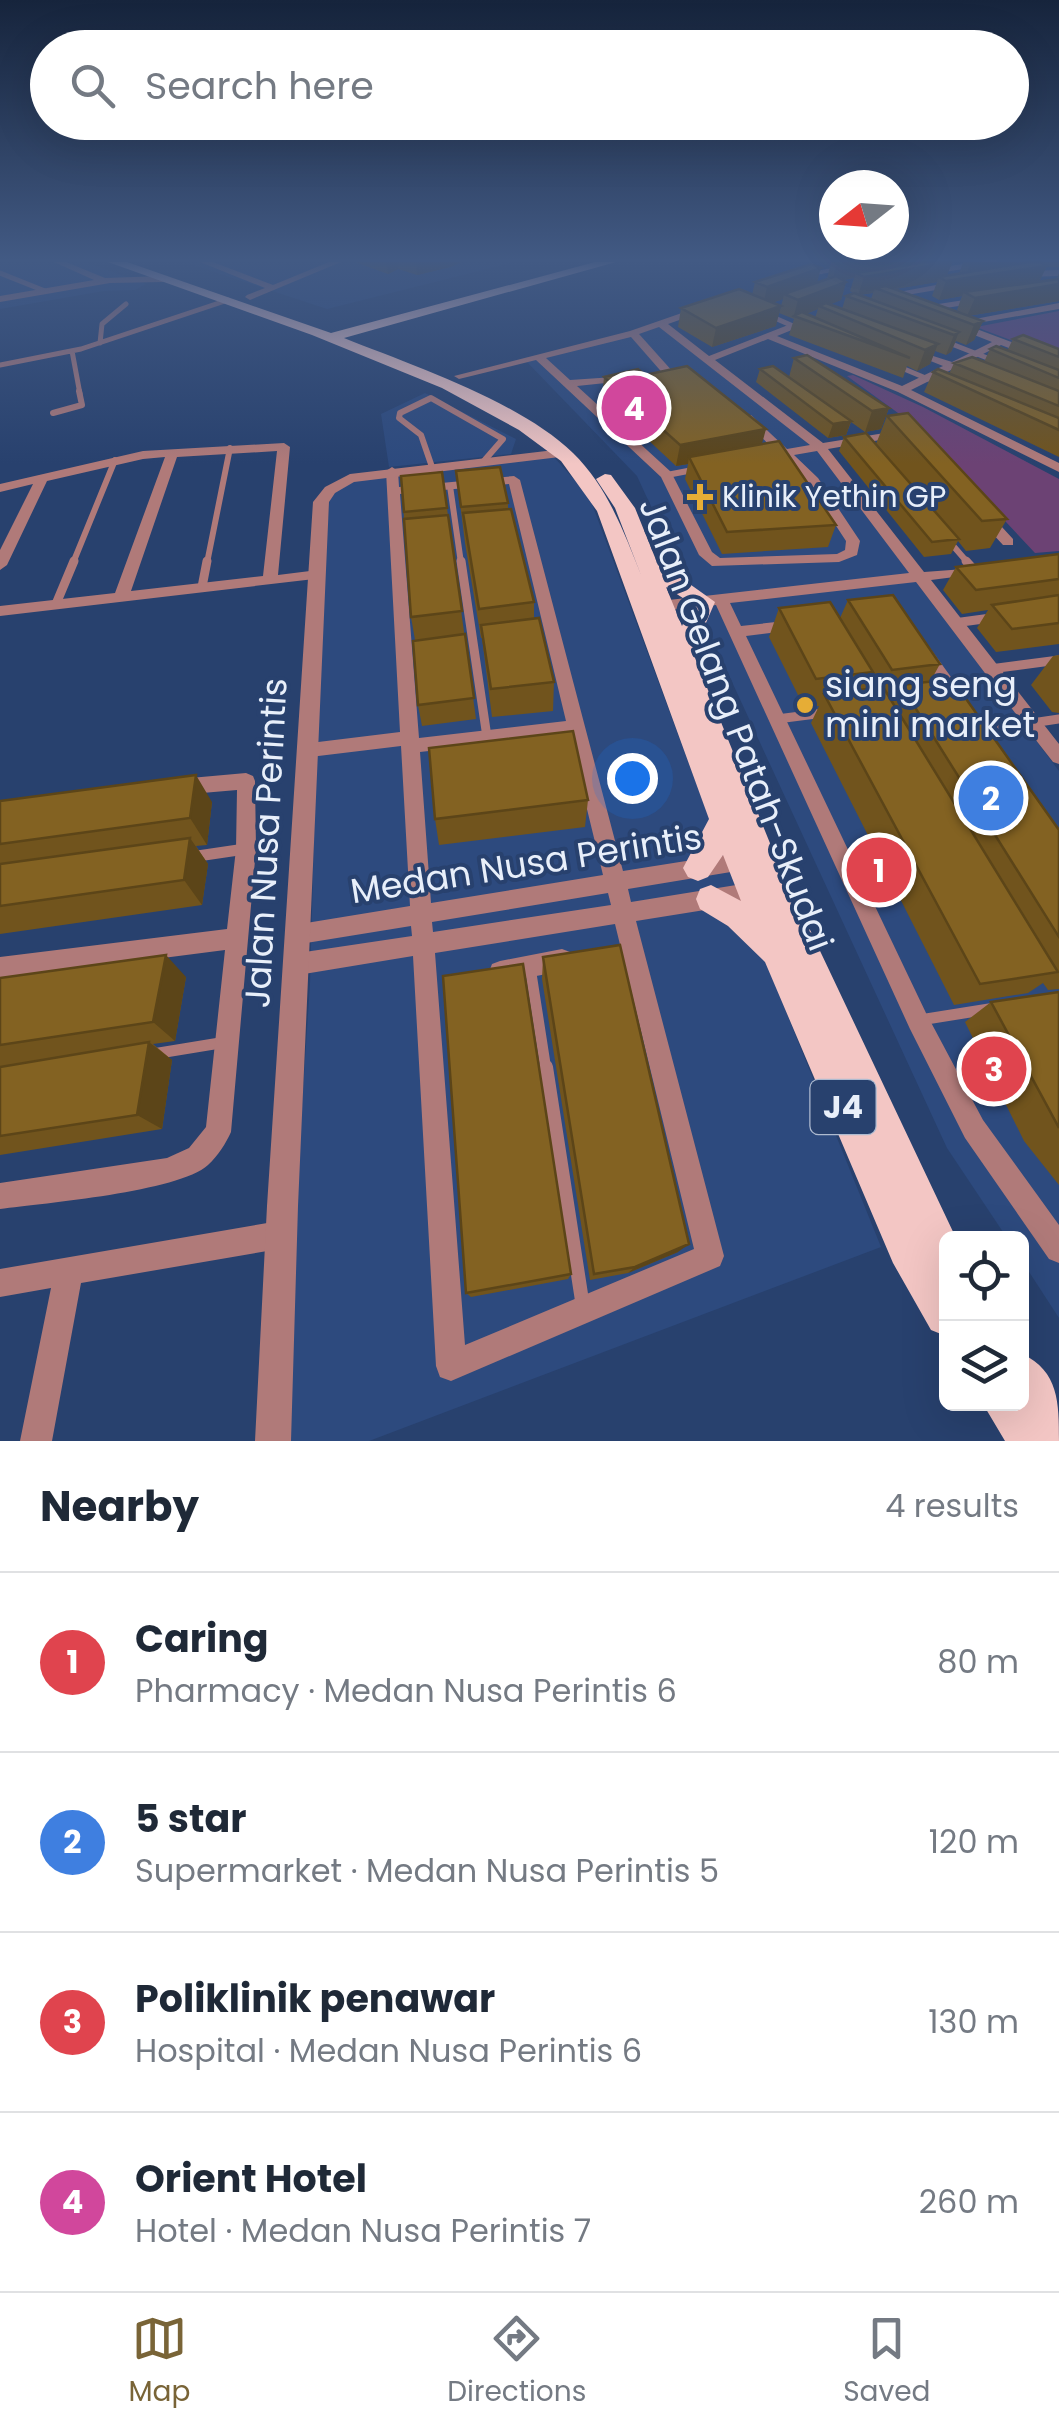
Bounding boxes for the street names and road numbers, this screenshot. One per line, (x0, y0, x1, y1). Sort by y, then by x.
street label: Jalan Gelang Patah-Skudai (627, 490, 846, 957)
street label: Jalan Nusa Perintis (232, 677, 299, 1009)
street label: Medan Nusa Perintis (347, 812, 705, 915)
road number: J4 (810, 1080, 876, 1134)

